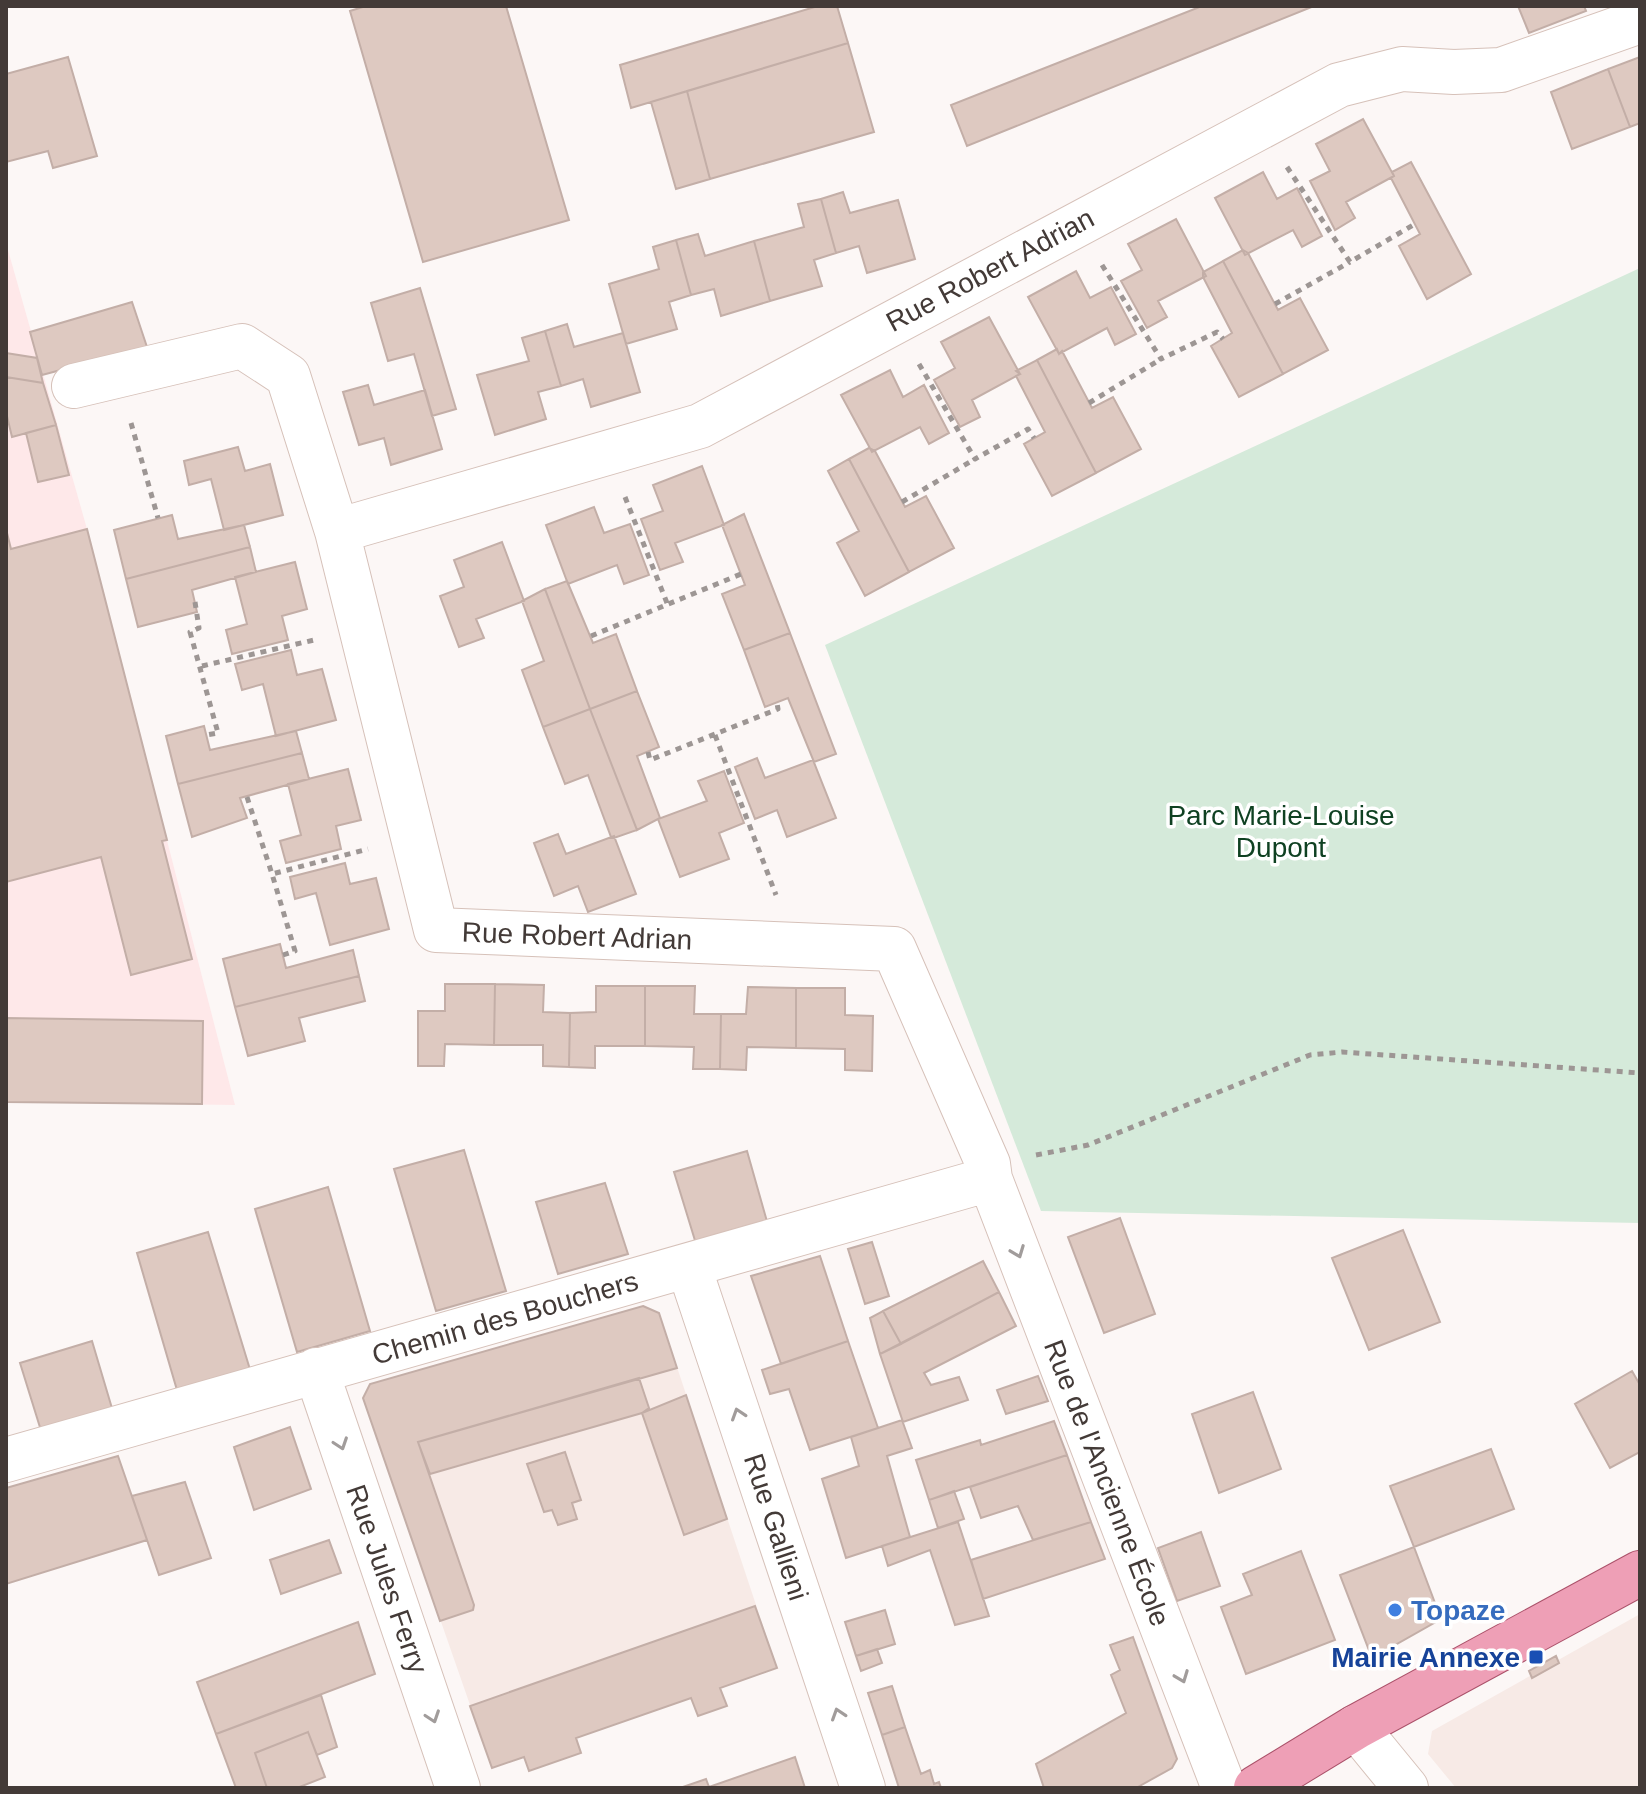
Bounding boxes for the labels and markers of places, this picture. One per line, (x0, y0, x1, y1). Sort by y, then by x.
place label: Topaze (1411, 1595, 1505, 1626)
marker: Topaze (1386, 1601, 1404, 1619)
place label: Mairie Annexe (1331, 1642, 1520, 1673)
marker: Mairie Annexe (1527, 1648, 1545, 1666)

